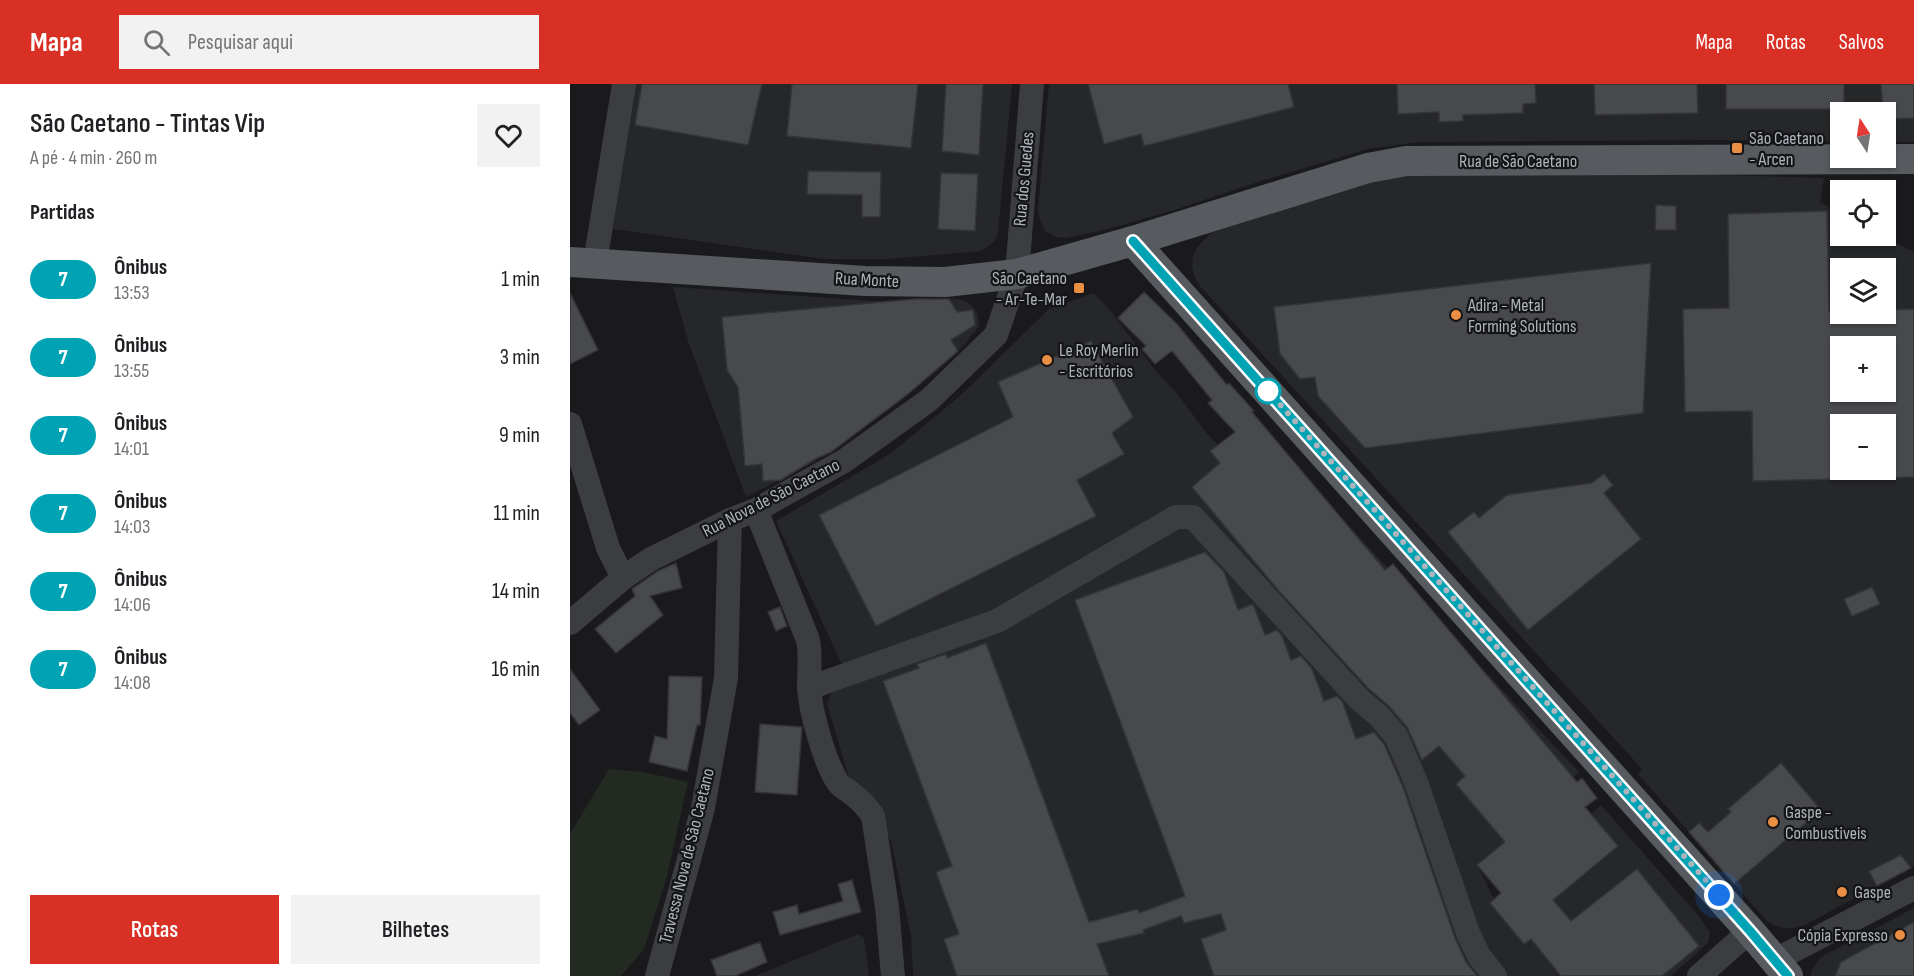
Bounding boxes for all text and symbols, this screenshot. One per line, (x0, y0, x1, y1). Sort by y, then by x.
search box (119, 15, 539, 69)
text: Mapa (30, 26, 83, 59)
icon: search (140, 26, 173, 59)
text: Pesquisar aqui (188, 29, 293, 56)
text: Mapa (1695, 30, 1733, 55)
text: Rotas (1766, 30, 1806, 55)
text: Salvos (1839, 30, 1884, 55)
north arrow (1830, 102, 1896, 168)
map controls (1830, 102, 1896, 480)
button: heart (477, 104, 540, 167)
text: São Caetano - Tintas Vip (30, 107, 265, 140)
place label: São Caetano - Arcen (1749, 128, 1824, 170)
street label: Rua dos Guedes (1009, 131, 1039, 227)
marker: São Caetano - Arcen (1730, 141, 1744, 155)
text: A pé · 4 min · 260 m (30, 146, 157, 170)
street label: Rua de São Caetano (1459, 151, 1577, 172)
button: locate (1830, 180, 1896, 246)
text: Partidas (30, 199, 95, 226)
text: Ônibus (114, 254, 167, 281)
button: layers (1830, 258, 1896, 324)
text: 1 min (501, 266, 540, 293)
text: 7 (58, 267, 68, 292)
street label: Rua Monte (834, 268, 900, 292)
place label: São Caetano - Ar-Te-Mar (992, 268, 1067, 310)
text: 13:53 (114, 281, 150, 305)
marker: São Caetano - Ar-Te-Mar (1072, 281, 1086, 295)
place label: Adira - Metal Forming Solutions (1467, 295, 1576, 337)
marker: Adira - Metal Forming Solutions (1449, 308, 1463, 322)
text: Ônibus (114, 332, 167, 359)
button: + (1830, 336, 1896, 402)
place label: Le Roy Merlin - Escritórios (1059, 340, 1139, 382)
text: 3 min (500, 344, 540, 371)
text: 7 (58, 345, 68, 370)
marker: Le Roy Merlin - Escritórios (1040, 353, 1054, 367)
text: 13:55 (114, 359, 149, 383)
unlabelled marker (1255, 378, 1281, 404)
text: Ônibus (114, 410, 167, 437)
button: − (1830, 414, 1896, 480)
text: 9 min (499, 422, 540, 449)
text: 7 (58, 423, 68, 448)
text: 14:01 (114, 437, 149, 461)
street label: Rua Nova de São Caetano (699, 454, 843, 542)
text: Ônibus (114, 488, 167, 515)
text: 11 min (493, 500, 540, 527)
text: 7 (58, 501, 68, 526)
text: 14:03 (114, 515, 150, 539)
text: Ônibus (114, 566, 167, 593)
text: 14 min (492, 578, 540, 605)
text: 7 (58, 579, 68, 604)
text: 14:06 (114, 593, 151, 617)
text: Ônibus (114, 644, 167, 671)
text: 16 min (492, 656, 540, 683)
text: 7 (58, 657, 68, 682)
text: 14:08 (114, 671, 151, 695)
street label: Travessa Nova de São Caetano (655, 766, 719, 946)
place label: Gaspe - Combustiveis (1785, 802, 1867, 844)
marker: Gaspe - Combustiveis (1766, 815, 1780, 829)
your location (1704, 880, 1734, 910)
place label: Gaspe (1854, 882, 1891, 903)
marker: Gaspe (1835, 885, 1849, 899)
button: Rotas (30, 895, 279, 964)
button: Bilhetes (291, 895, 540, 964)
place label: Cópia Expresso (1797, 925, 1888, 946)
marker: Cópia Expresso (1893, 928, 1907, 942)

